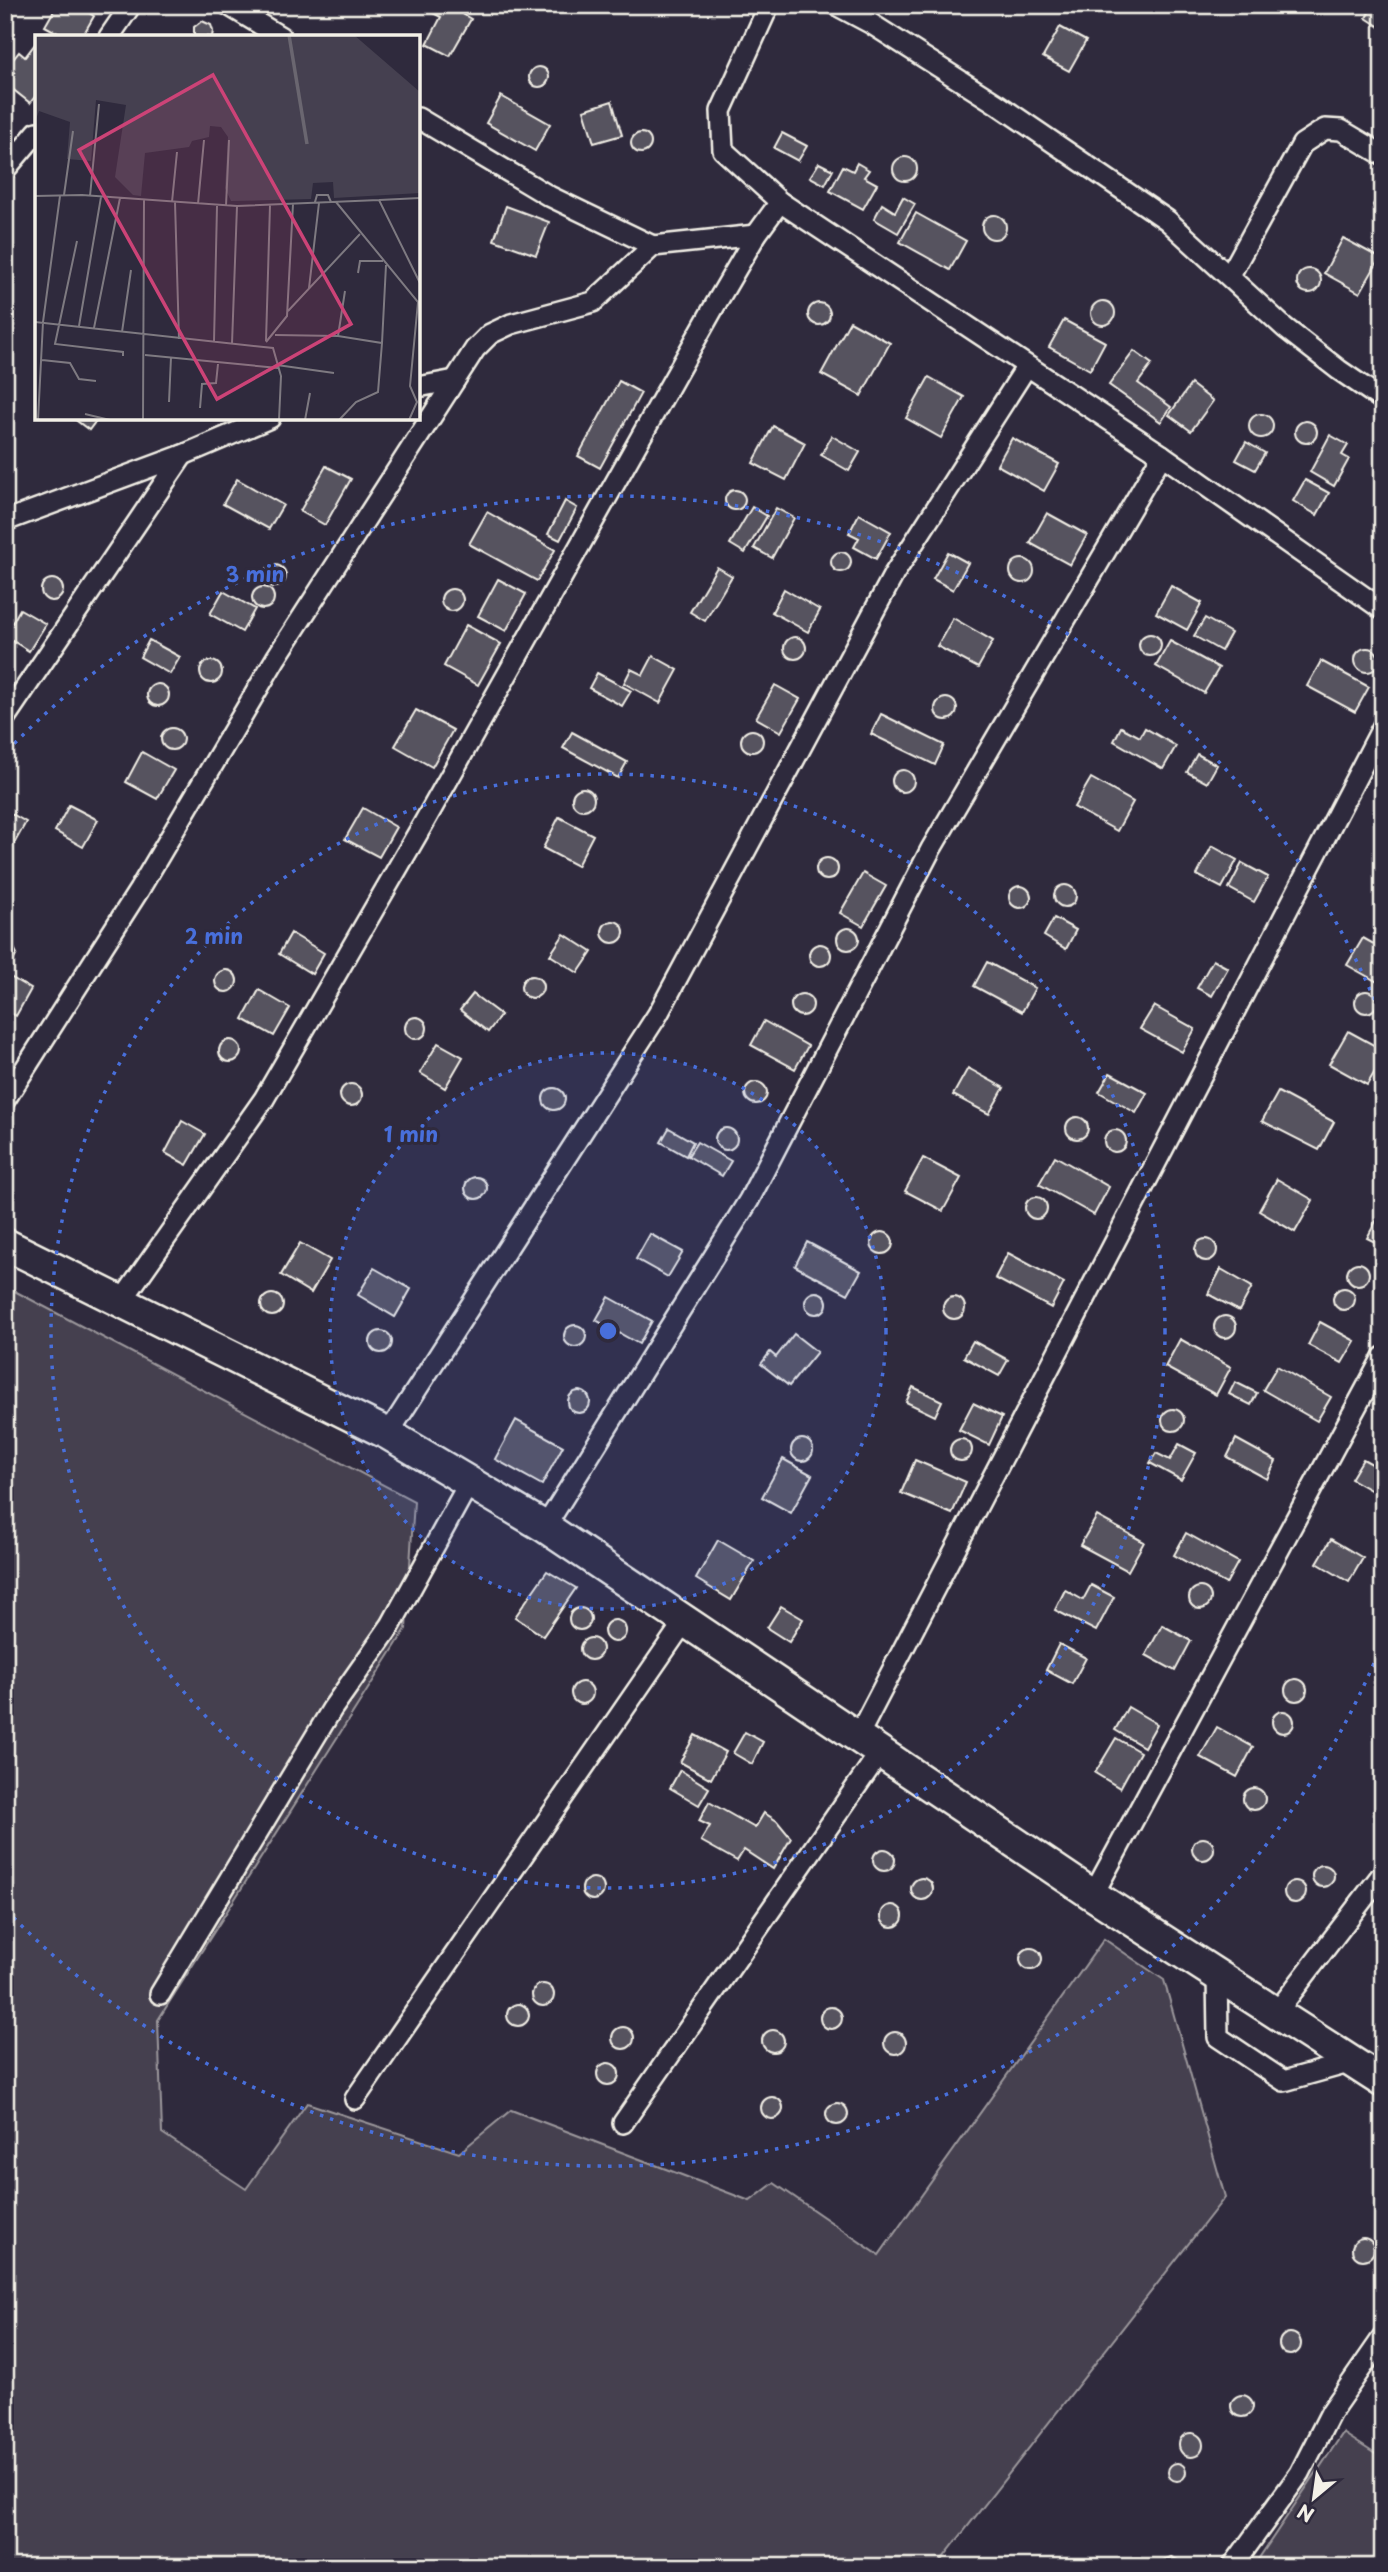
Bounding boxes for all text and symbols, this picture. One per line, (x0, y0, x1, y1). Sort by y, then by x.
inset map (35, 35, 420, 420)
text: 3 min (225, 557, 285, 589)
text: 2 min (185, 919, 243, 951)
text: 1 min (384, 1117, 438, 1149)
centre of rings (596, 1319, 620, 1343)
north arrow (1280, 2464, 1350, 2534)
text: N (1292, 2498, 1319, 2530)

